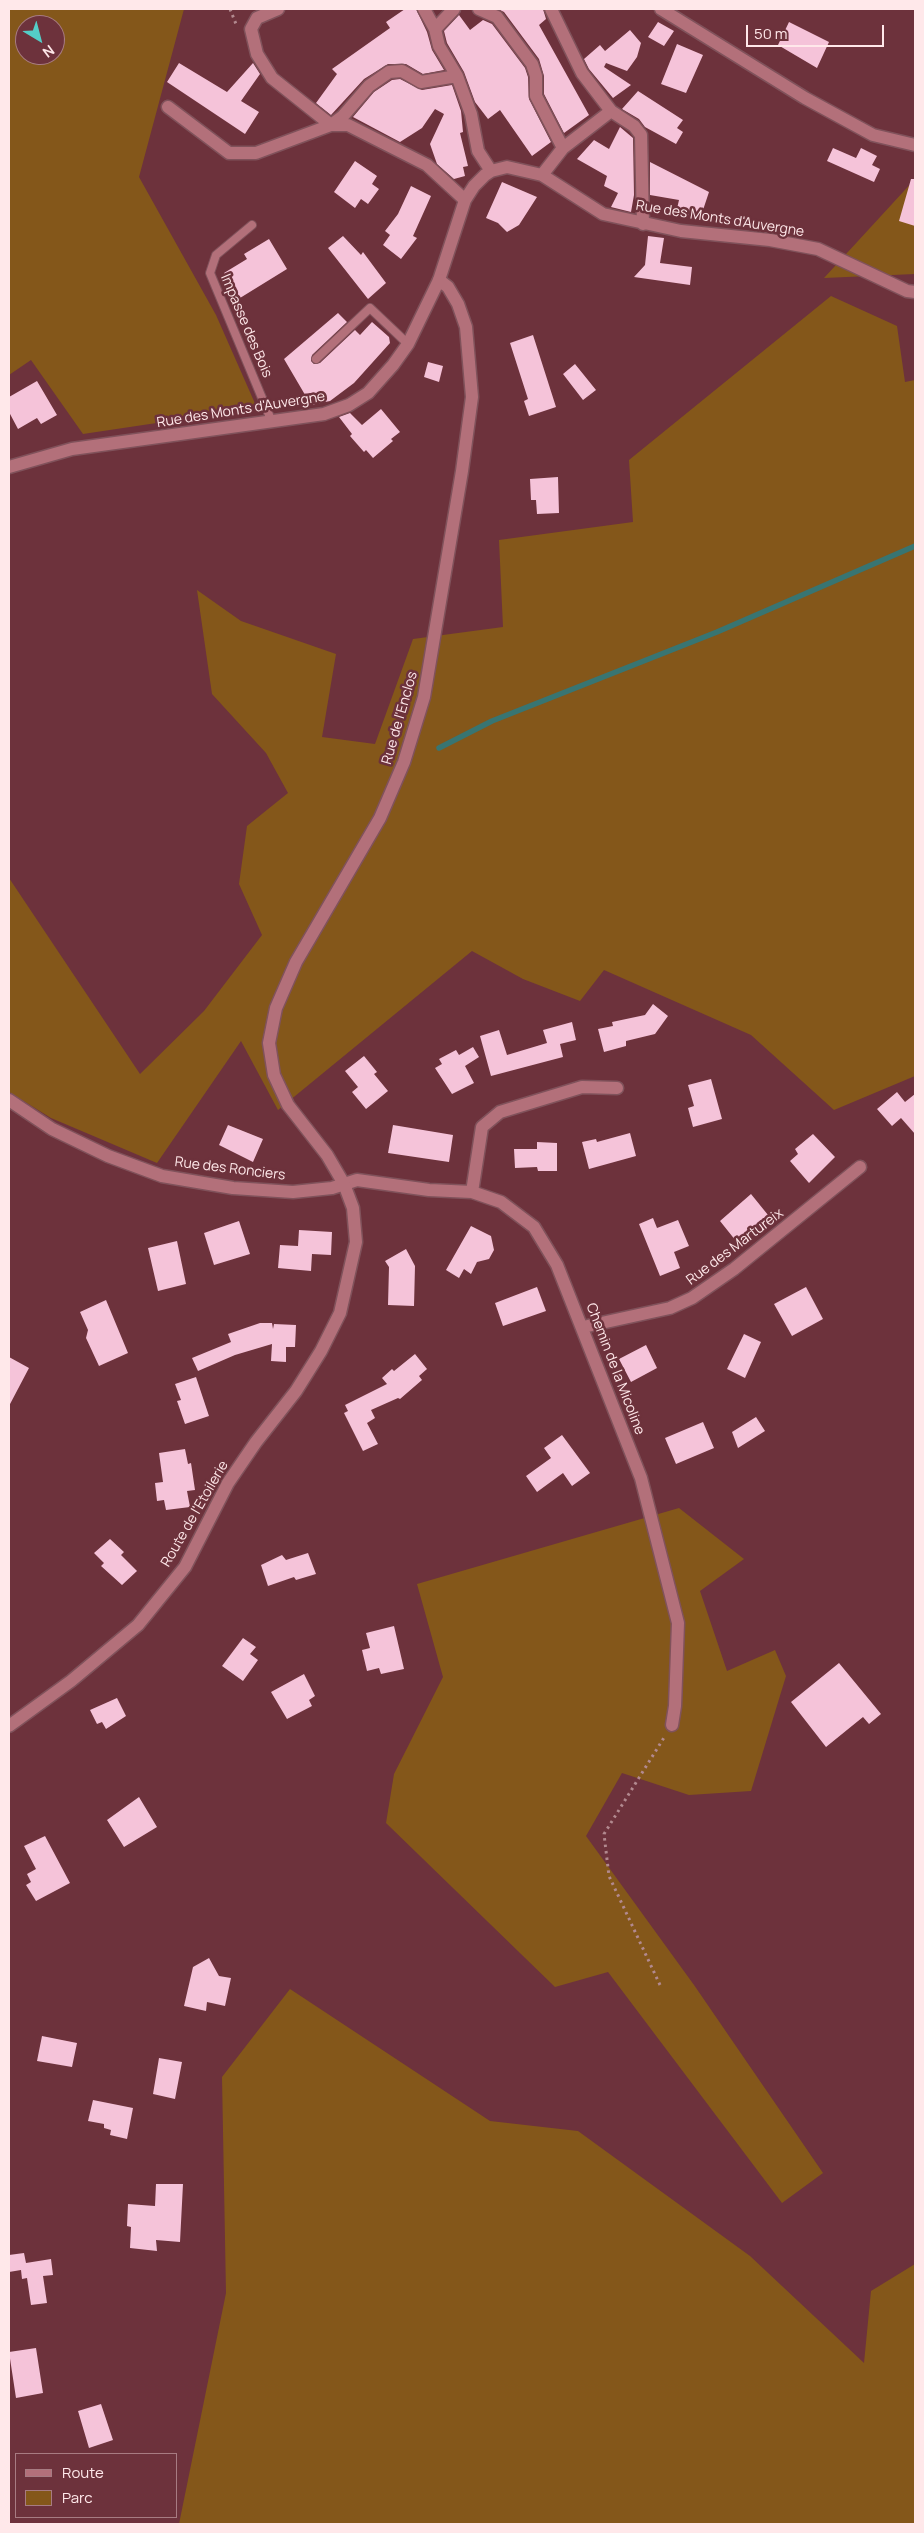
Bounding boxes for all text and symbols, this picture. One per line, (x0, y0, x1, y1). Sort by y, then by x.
north arrow (15, 15, 65, 65)
scale bar (749, 15, 886, 47)
text: 50 m (754, 23, 788, 44)
text: N (39, 41, 58, 62)
street label: Rue des Monts d'Auvergne (635, 197, 805, 241)
street label: Impasse des Bois (217, 272, 275, 380)
street label: Rue des Monts d'Auvergne (156, 388, 326, 432)
street label: Rue de l'Enclos (379, 670, 421, 766)
street label: Rue des Ronciers (174, 1154, 286, 1184)
street label: Rue des Martureix (683, 1205, 787, 1289)
street label: Chemin de la Micoline (582, 1301, 648, 1437)
street label: Route de l'Etoilerie (158, 1458, 232, 1570)
legend (15, 2453, 178, 2518)
text: Route (62, 2462, 104, 2483)
text: Parc (62, 2487, 93, 2508)

